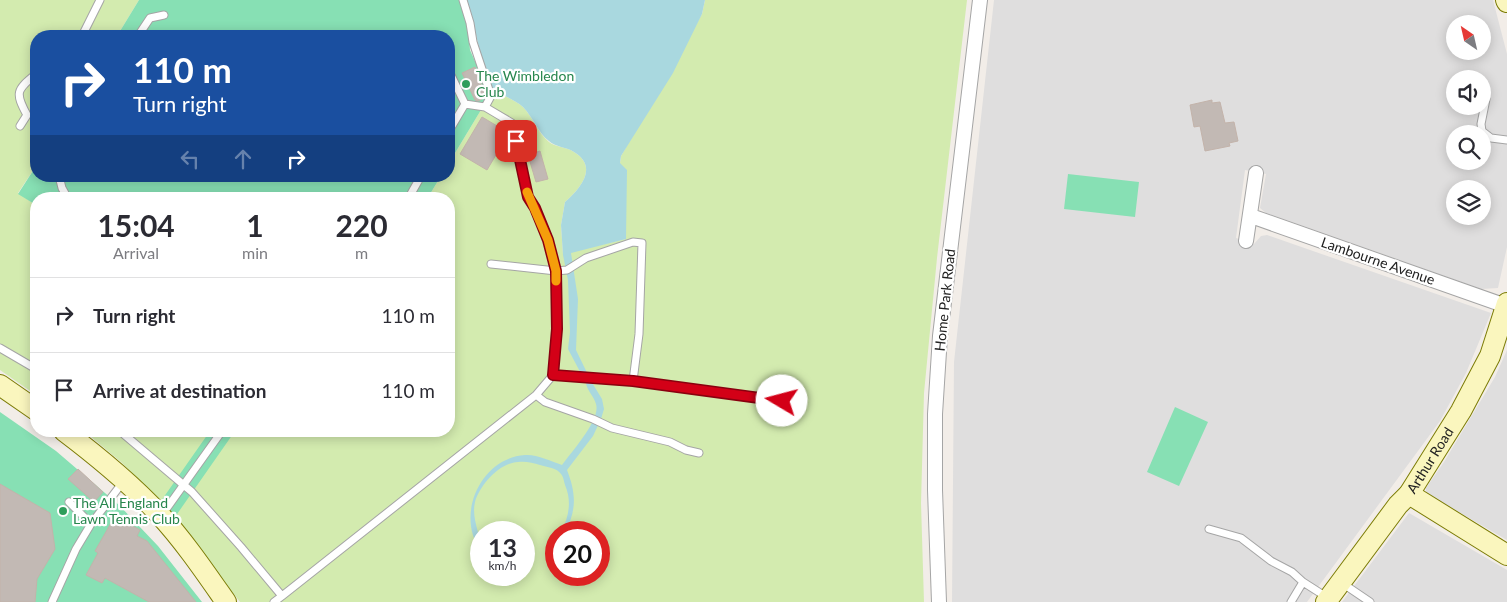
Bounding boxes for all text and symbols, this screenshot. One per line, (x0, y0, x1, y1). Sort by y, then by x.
north arrow (1446, 15, 1491, 60)
map controls (1446, 15, 1491, 225)
text: 110 m (133, 48, 232, 90)
icon: right (50, 50, 115, 115)
place label: The Wimbledon Club (476, 67, 574, 100)
button: sound (1446, 70, 1491, 115)
marker: The Wimbledon Club (460, 78, 472, 90)
text: Turn right (133, 90, 227, 117)
pin (495, 120, 537, 162)
button: search (1446, 125, 1491, 170)
icon: arrive (502, 127, 530, 155)
icon: left (176, 145, 204, 173)
icon: ahead (229, 145, 257, 173)
icon: right (282, 145, 310, 173)
button: layers (1446, 180, 1491, 225)
text: 15:04 (97, 207, 175, 243)
text: 1 (246, 207, 264, 243)
text: 220 (335, 207, 388, 243)
street label: Lambourne Avenue (1319, 233, 1437, 288)
text: Arrival (113, 243, 159, 262)
text: min (242, 243, 268, 262)
text: m (355, 243, 368, 262)
street label: Home Park Road (931, 248, 958, 352)
icon: right (50, 301, 78, 329)
text: Turn right (93, 304, 175, 327)
text: 110 m (381, 304, 435, 327)
position arrow (755, 374, 807, 426)
icon: arrive (50, 376, 78, 404)
text: Arrive at destination (93, 379, 266, 402)
text: 110 m (381, 379, 435, 402)
street label: Arthur Road (1403, 424, 1457, 496)
place label: The All England Lawn Tennis Club (73, 494, 180, 527)
marker: The All England Lawn Tennis Club (57, 505, 69, 517)
speed limit sign: 20 (545, 521, 610, 586)
text: 13 (488, 532, 517, 562)
text: km/h (488, 558, 517, 573)

